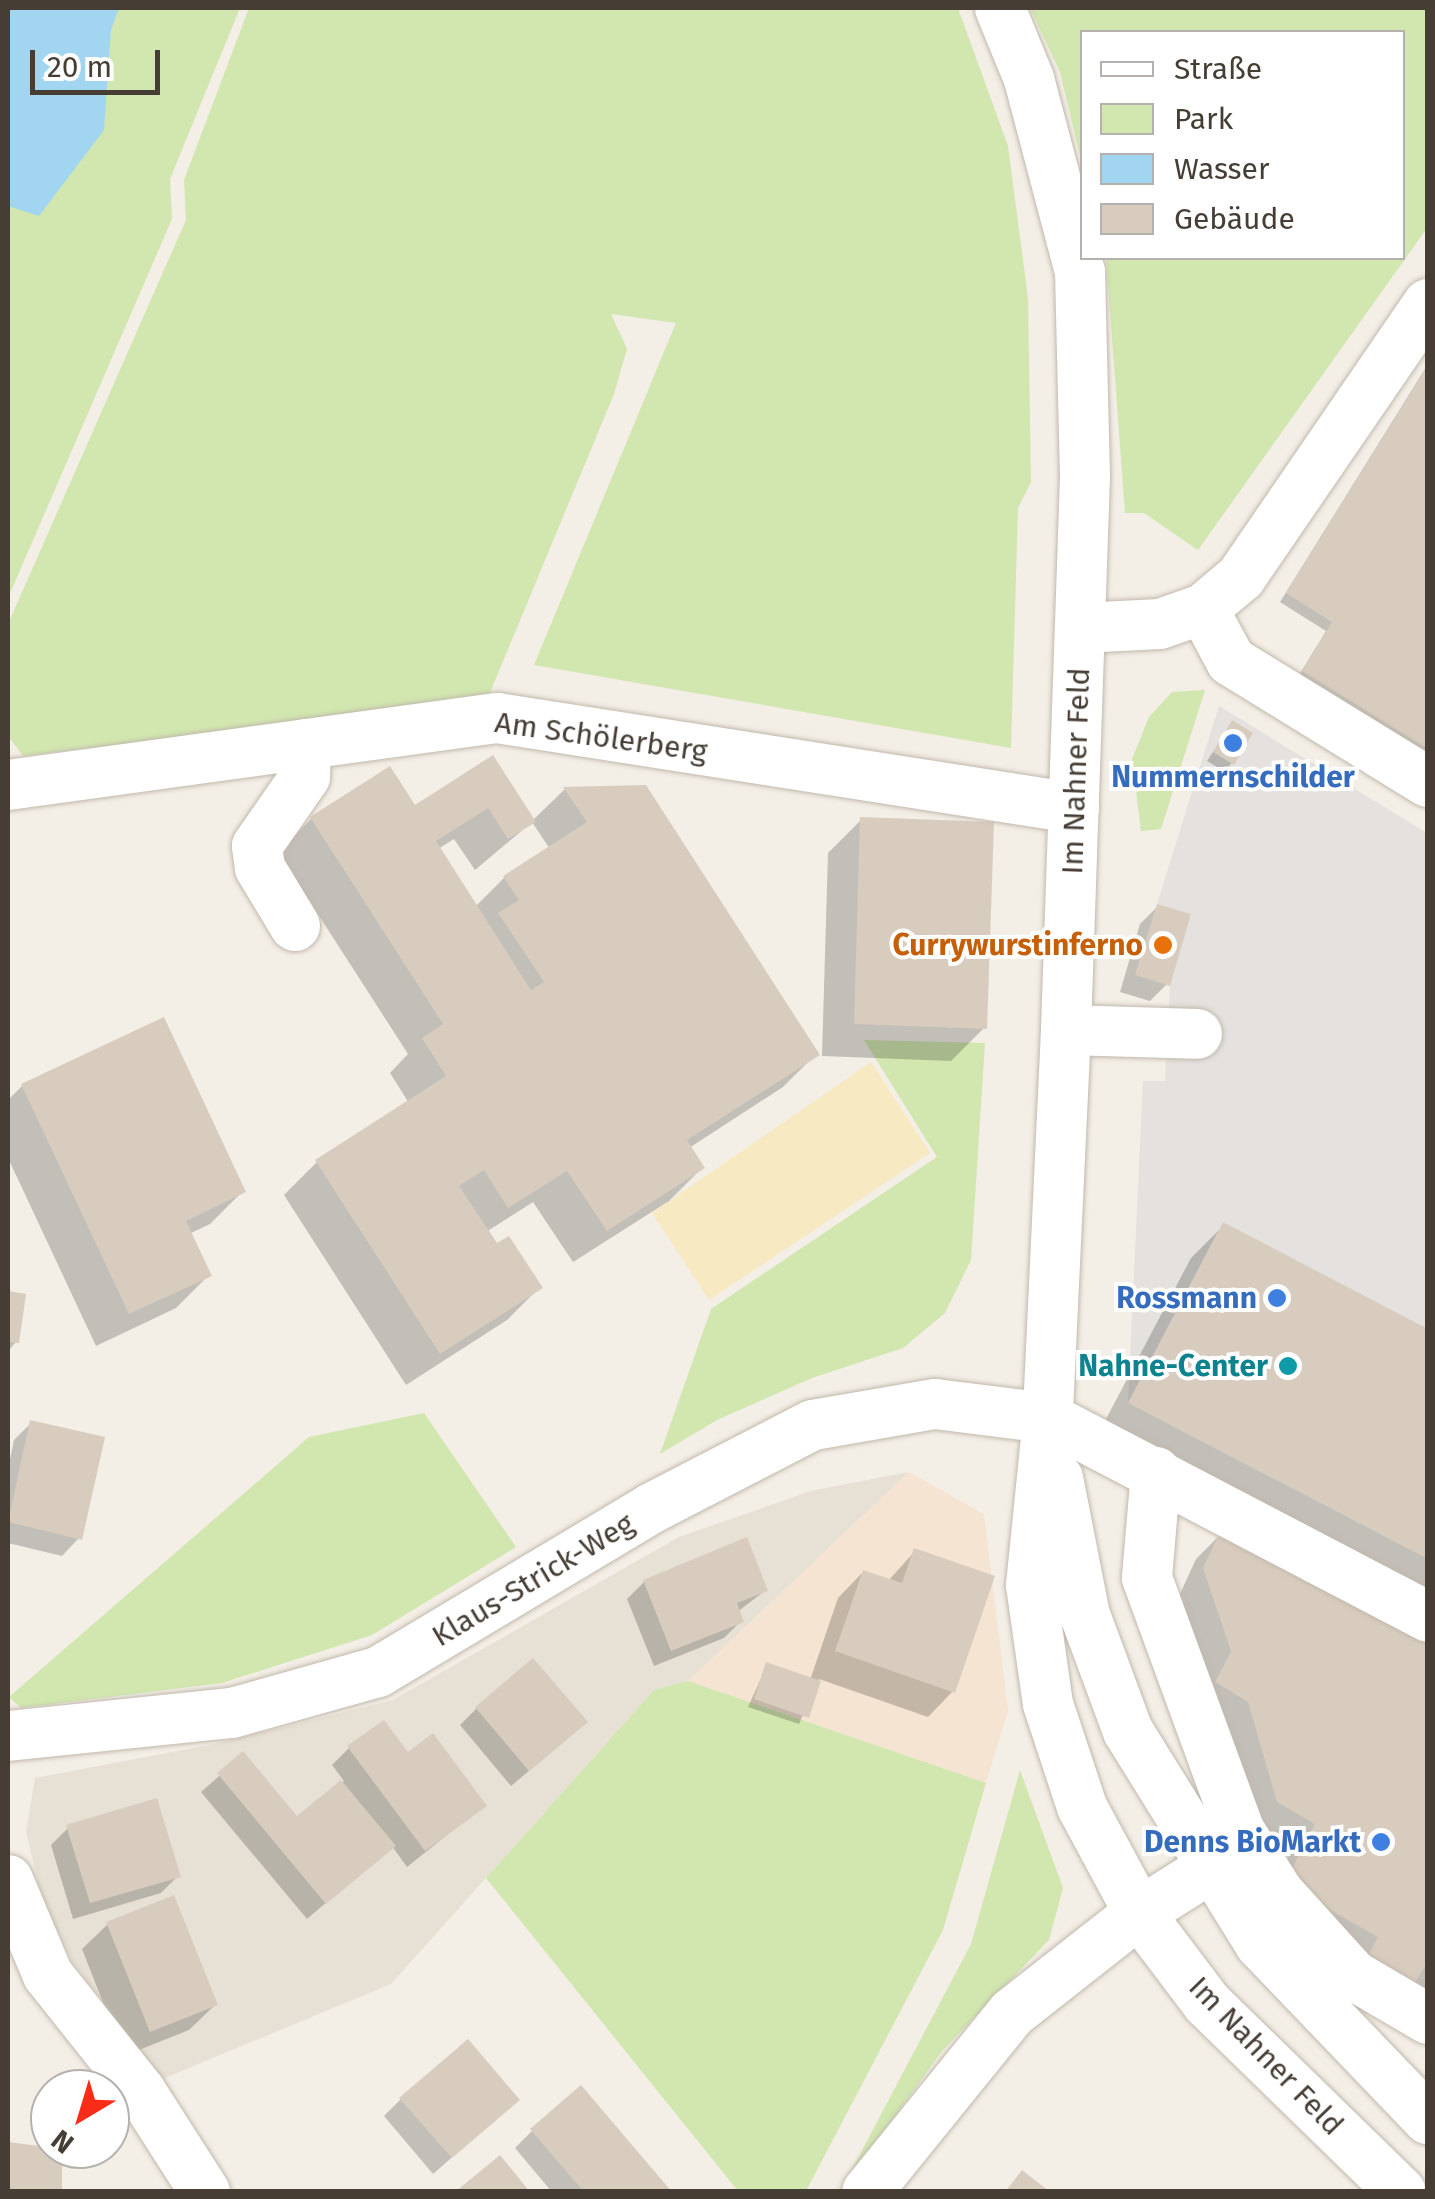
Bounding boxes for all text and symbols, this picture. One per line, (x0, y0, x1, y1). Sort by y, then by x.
scale bar (35, 30, 165, 92)
legend (1080, 30, 1405, 260)
text: 20 m (47, 49, 112, 85)
text: Straße (1174, 51, 1262, 87)
text: Park (1174, 101, 1233, 137)
text: Wasser (1174, 151, 1270, 187)
text: Gebäude (1174, 201, 1295, 237)
street label: Im Nahner Feld (1054, 667, 1098, 875)
street label: Am Schölerberg (492, 704, 710, 770)
marker: Nummernschilder (1222, 732, 1244, 754)
place label: Nummernschilder (1111, 759, 1355, 795)
place label: Currywurstinferno (893, 927, 1143, 963)
marker: Currywurstinferno (1152, 934, 1174, 956)
place label: Rossmann (1116, 1280, 1257, 1316)
marker: Rossmann (1266, 1287, 1288, 1309)
place label: Nahne-Center (1078, 1348, 1268, 1384)
marker: Nahne-Center (1277, 1355, 1299, 1377)
street label: Klaus-Strick-Weg (426, 1506, 640, 1654)
place label: Denns BioMarkt (1144, 1824, 1361, 1860)
marker: Denns BioMarkt (1370, 1831, 1392, 1853)
street label: Im Nahner Feld (1181, 1969, 1351, 2143)
north arrow (30, 2069, 130, 2169)
text: N (45, 2123, 80, 2160)

